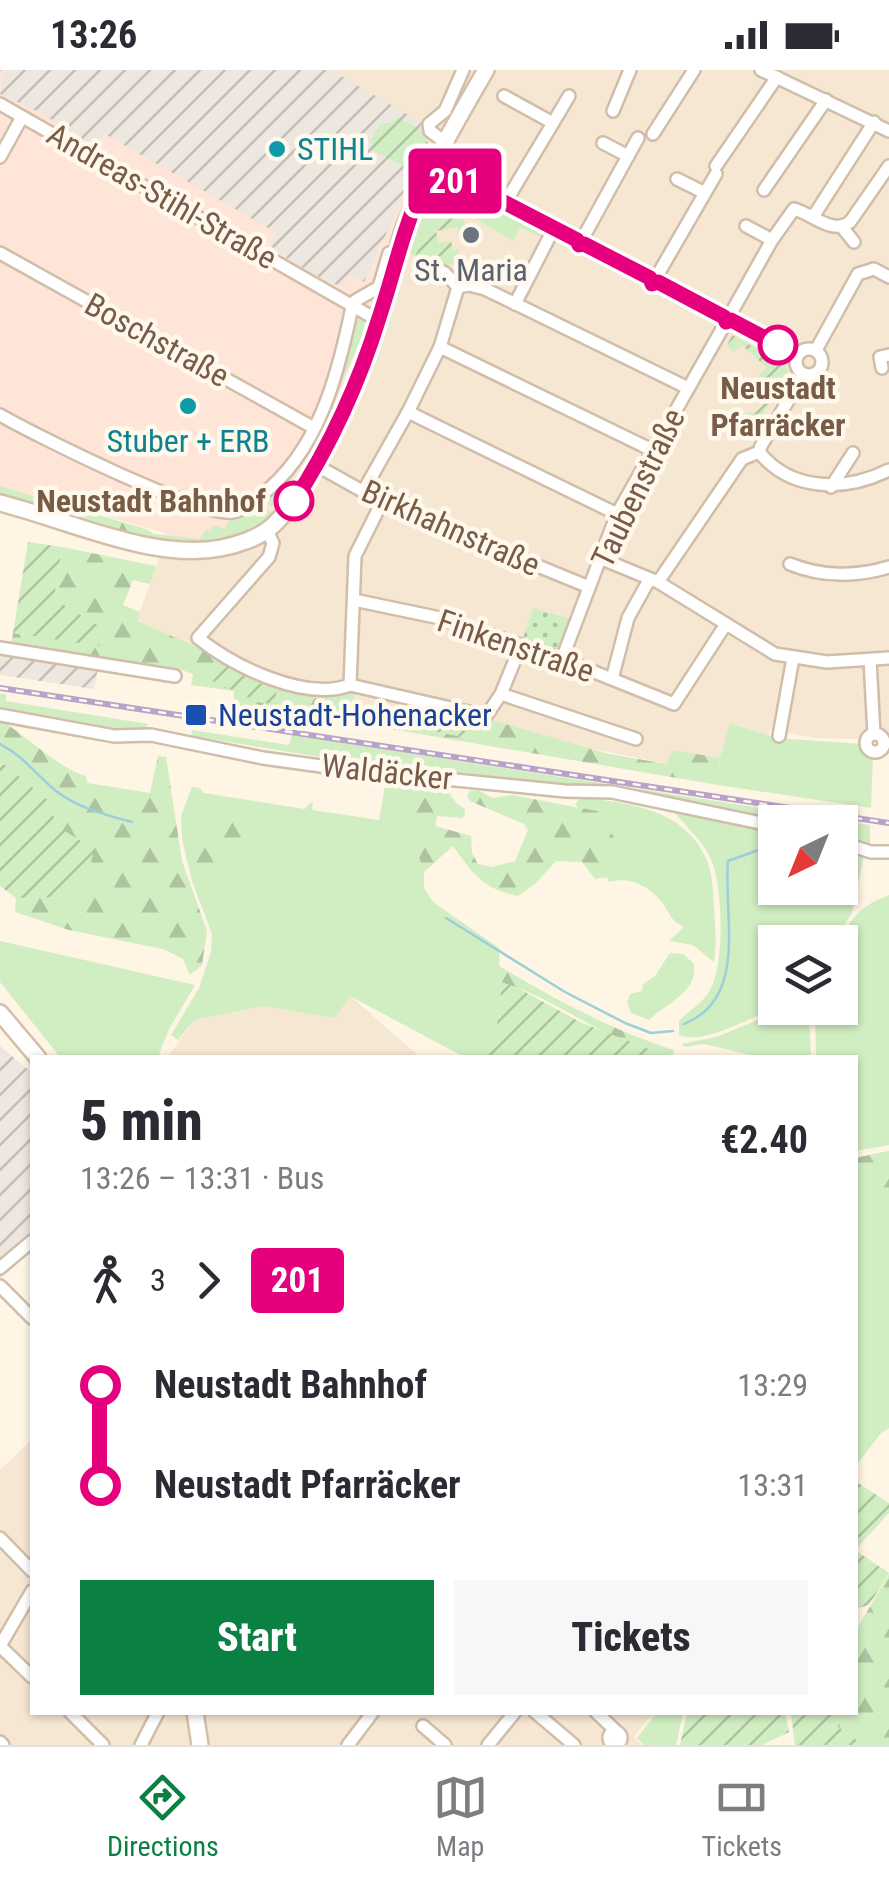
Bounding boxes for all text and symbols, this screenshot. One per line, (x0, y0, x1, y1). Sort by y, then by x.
text: 13:26 (50, 13, 137, 57)
street label: Andreas-Stihl-Straße (41, 115, 283, 277)
place label: STIHL (297, 130, 373, 168)
marker: STIHL (266, 138, 288, 160)
line badge: 201 (398, 148, 512, 214)
text: 201 (428, 161, 482, 202)
marker: St. Maria (460, 224, 482, 246)
place label: St. Maria (414, 251, 528, 289)
street label: Boschstraße (78, 285, 236, 395)
marker: Neustadt Pfarräcker (759, 326, 797, 364)
place label: Neustadt Pfarräcker (710, 369, 846, 444)
marker: Stuber + ERB (177, 395, 199, 417)
street label: Taubenstraße (583, 402, 693, 574)
place label: Stuber + ERB (106, 422, 270, 460)
street label: Birkhahnstraße (356, 472, 546, 584)
place label: Neustadt Bahnhof (36, 482, 267, 520)
marker: Neustadt Bahnhof (275, 482, 313, 520)
street label: Finkenstraße (433, 601, 599, 691)
place label: Neustadt-Hohenacker (218, 696, 492, 734)
marker: Neustadt-Hohenacker (183, 702, 209, 728)
street label: Waldäcker (320, 746, 455, 798)
north arrow (758, 805, 858, 905)
map controls (758, 805, 858, 1025)
button: layers (758, 925, 858, 1025)
text: 5 min (80, 1089, 203, 1153)
text: €2.40 (720, 1118, 808, 1162)
text: 13:26 – 13:31 · Bus (80, 1159, 324, 1197)
icon: walk (80, 1253, 135, 1308)
icon: forward (181, 1253, 236, 1308)
text: 201 (271, 1260, 324, 1301)
text: 3 (150, 1261, 166, 1299)
text: Neustadt Bahnhof (154, 1363, 427, 1407)
text: 13:29 (737, 1366, 808, 1404)
text: Neustadt Pfarräcker (154, 1463, 461, 1507)
text: 13:31 (737, 1466, 808, 1504)
button: Start (80, 1580, 434, 1695)
button: Tickets (454, 1580, 808, 1695)
tab: Directions (107, 1770, 219, 1863)
tab: Map (433, 1770, 488, 1863)
tab: Tickets (702, 1770, 782, 1863)

